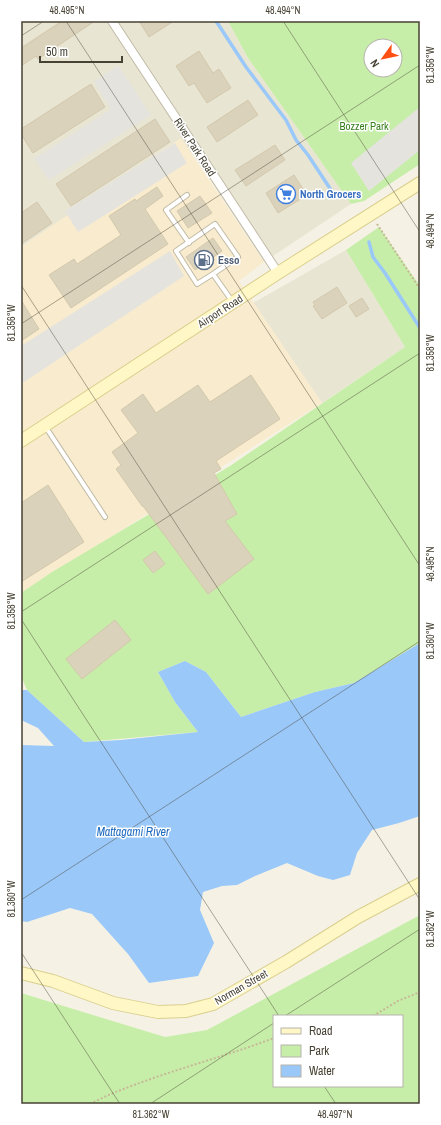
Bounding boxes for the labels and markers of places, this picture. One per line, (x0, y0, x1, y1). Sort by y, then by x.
supermarket icon: North Grocers (275, 183, 297, 205)
place label: North Grocers (300, 187, 361, 201)
fuel station icon: Esso (193, 249, 215, 271)
place label: Esso (218, 253, 240, 267)

